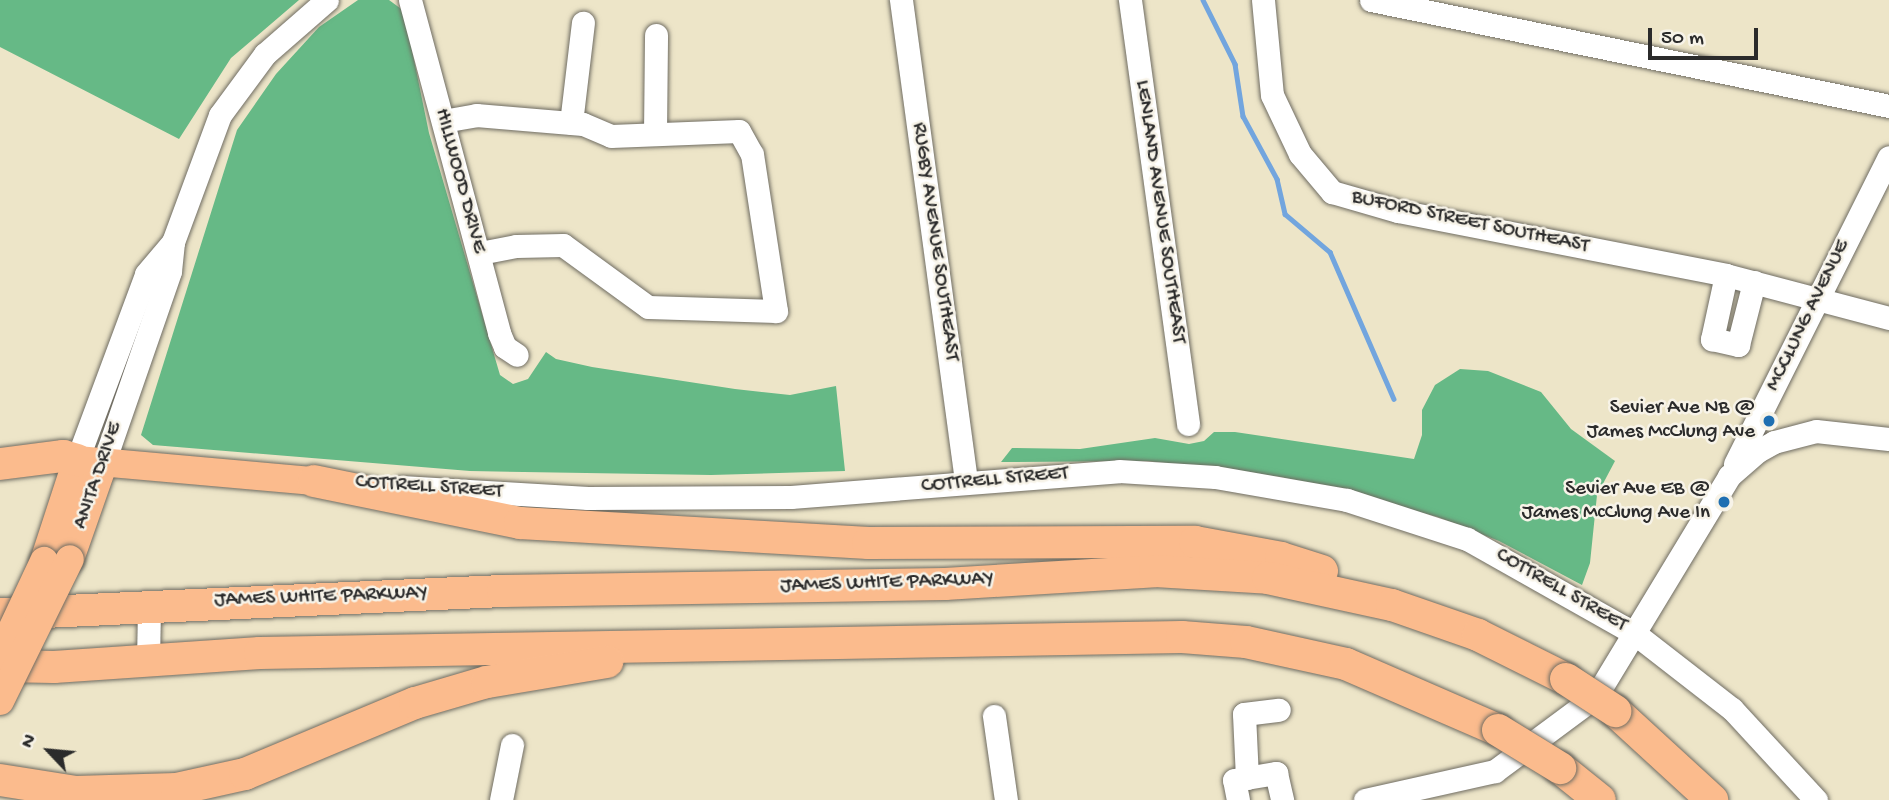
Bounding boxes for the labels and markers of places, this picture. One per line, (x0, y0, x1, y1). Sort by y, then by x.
place label: Sevier Ave NB @ James McClung Ave (1587, 396, 1755, 446)
marker: Sevier Ave NB @ James McClung Ave (1761, 413, 1777, 429)
place label: Sevier Ave EB @ James McClung Ave In (1522, 477, 1710, 527)
marker: Sevier Ave EB @ James McClung Ave In (1716, 494, 1732, 510)

